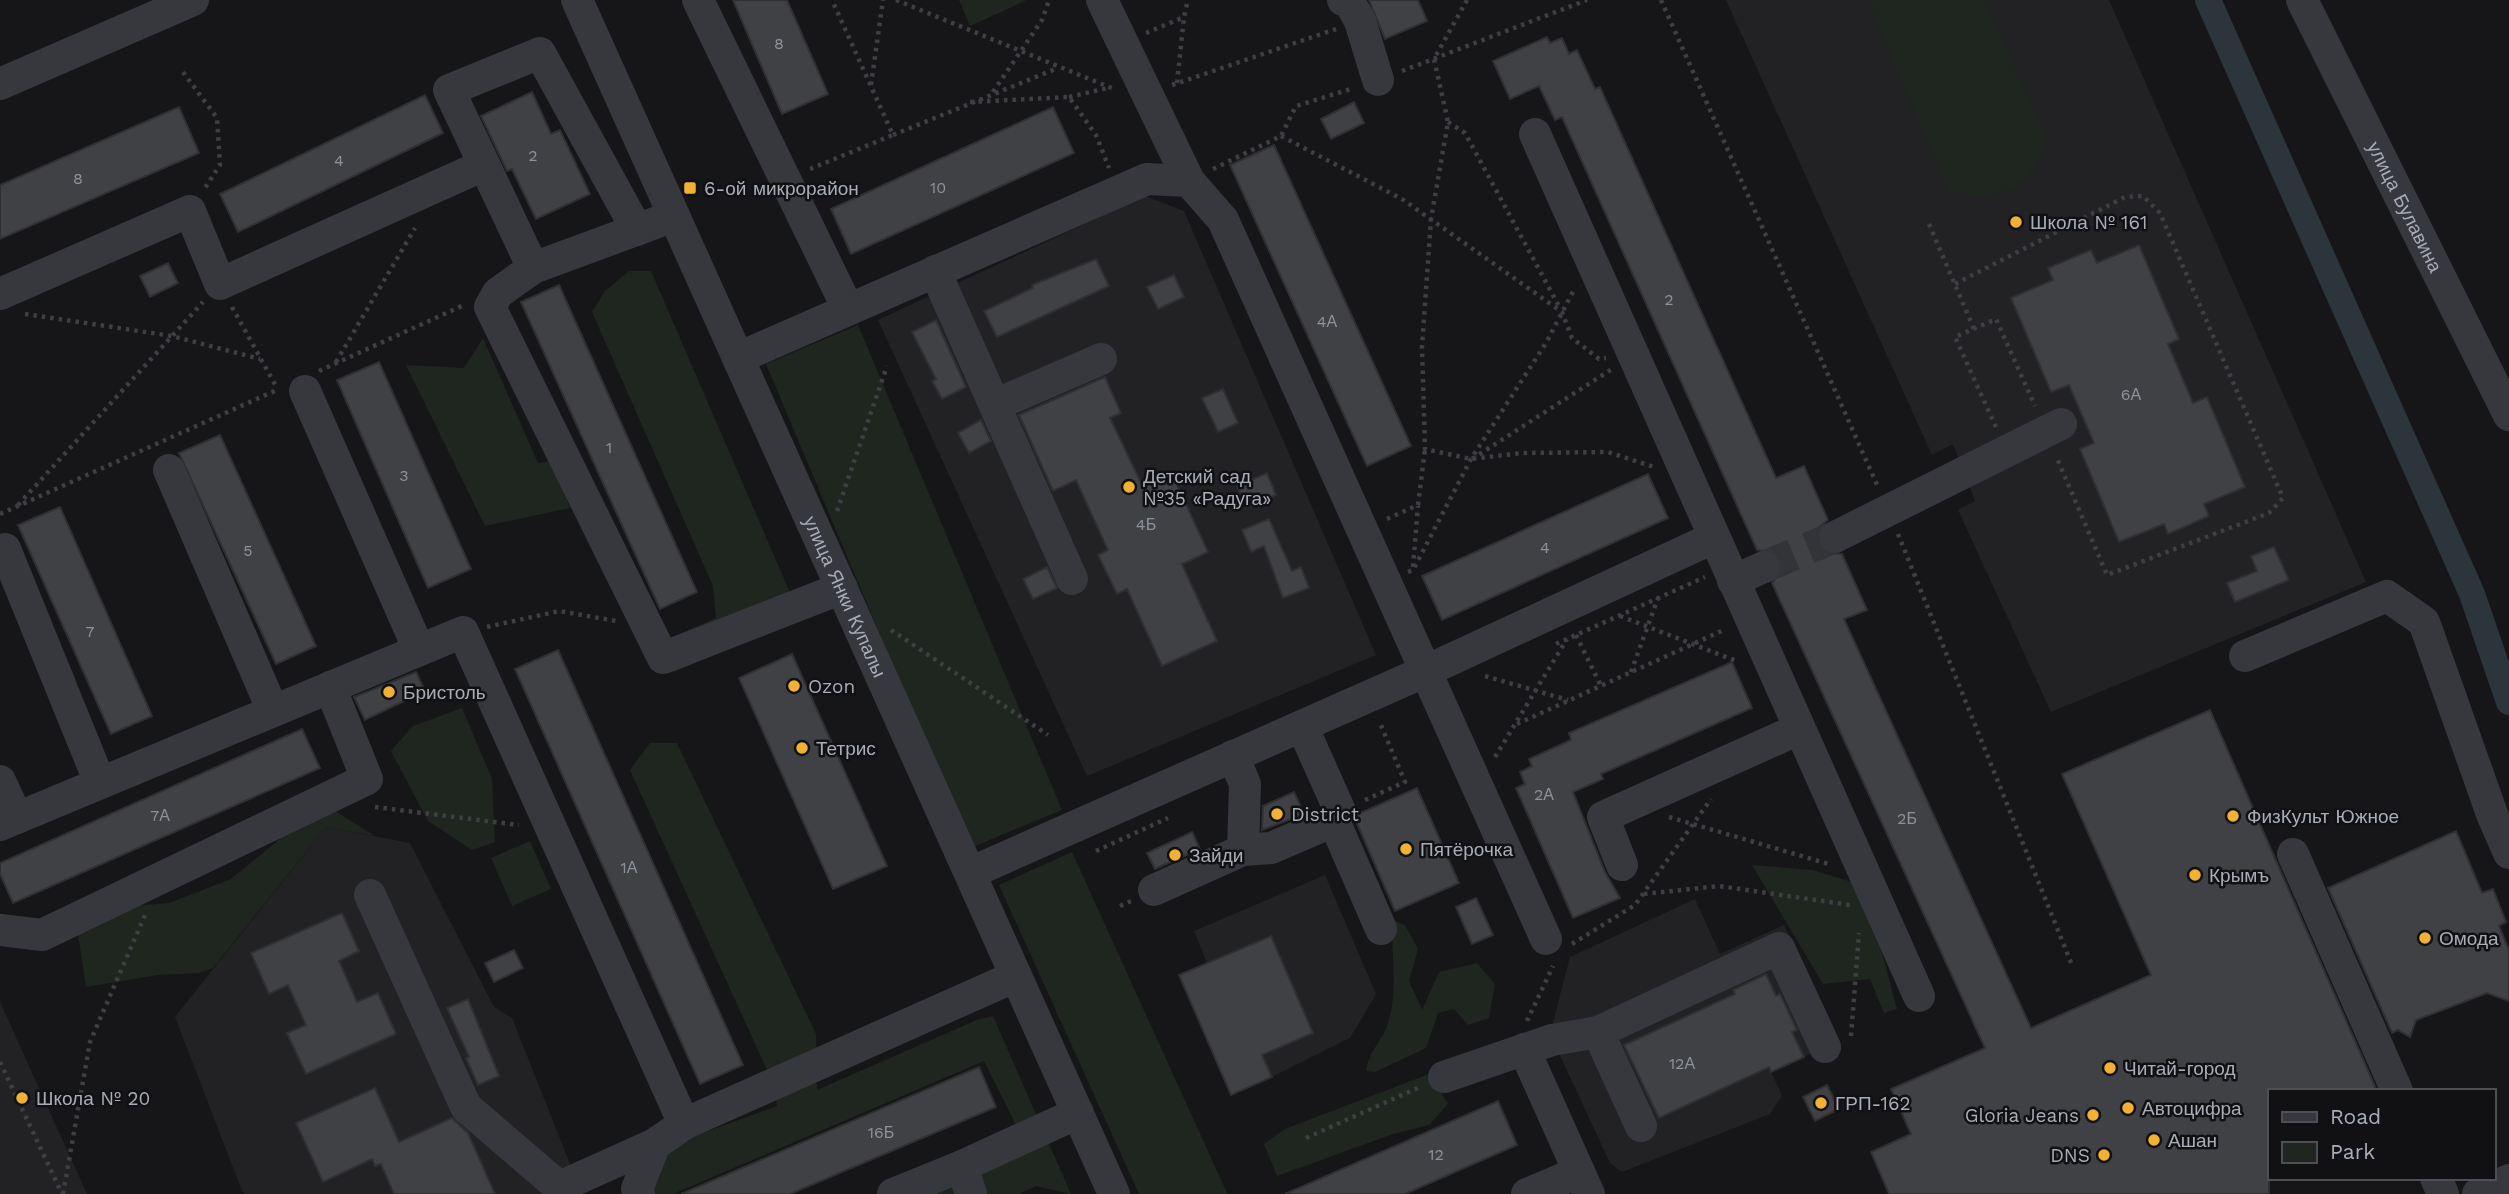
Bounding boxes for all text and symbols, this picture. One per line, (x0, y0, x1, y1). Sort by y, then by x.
house number: 8 (774, 34, 784, 53)
street label: улица Булавина (2363, 137, 2448, 276)
house number: 2 (528, 146, 538, 165)
house number: 4 (334, 151, 344, 170)
house number: 8 (73, 169, 83, 188)
place label: 6-ой микрорайон (704, 177, 859, 200)
house number: 10 (930, 178, 946, 197)
marker: 6-ой микрорайон (682, 180, 698, 196)
place label: Школа № 161 (2030, 211, 2147, 234)
marker: Школа № 161 (2008, 214, 2024, 230)
house number: 2 (1664, 290, 1674, 309)
house number: 4А (1317, 312, 1338, 331)
house number: 6А (2121, 385, 2142, 404)
house number: 1 (606, 438, 612, 457)
place label: Детский сад №35 «Радуга» (1143, 465, 1271, 510)
house number: 3 (399, 466, 409, 485)
marker: Детский сад №35 «Радуга» (1121, 479, 1137, 495)
street label: улица Янки Купалы (799, 512, 892, 681)
house number: 4Б (1136, 515, 1156, 534)
house number: 4 (1540, 538, 1550, 557)
house number: 5 (243, 541, 253, 560)
house number: 7 (86, 622, 95, 641)
place label: Ozon (808, 675, 855, 698)
marker: Ozon (786, 678, 802, 694)
place label: Бристоль (403, 681, 486, 704)
marker: Бристоль (381, 684, 397, 700)
place label: Тетрис (816, 737, 876, 760)
marker: Тетрис (794, 740, 810, 756)
house number: 2А (1534, 785, 1554, 804)
place label: District (1291, 803, 1359, 826)
place label: ФизКульт Южное (2247, 805, 2399, 828)
house number: 7А (150, 806, 170, 825)
marker: District (1269, 806, 1285, 822)
marker: ФизКульт Южное (2225, 808, 2241, 824)
house number: 2Б (1897, 809, 1917, 828)
place label: Пятёрочка (1420, 838, 1514, 861)
marker: Пятёрочка (1398, 841, 1414, 857)
place label: Зайди (1189, 844, 1243, 867)
marker: Зайди (1167, 847, 1183, 863)
house number: 1А (621, 858, 638, 877)
place label: Крымъ (2209, 864, 2269, 887)
marker: Крымъ (2187, 867, 2203, 883)
place label: Омода (2439, 927, 2499, 950)
marker: Омода (2417, 930, 2433, 946)
house number: 12А (1669, 1054, 1695, 1073)
place label: Читай-город (2124, 1057, 2236, 1080)
marker: Читай-город (2102, 1060, 2118, 1076)
place label: Школа № 20 (36, 1087, 150, 1110)
legend (2268, 1089, 2495, 1180)
marker: Школа № 20 (14, 1090, 30, 1106)
place label: ГРП-162 (1835, 1092, 1911, 1115)
marker: ГРП-162 (1813, 1095, 1829, 1111)
place label: Автоцифра (2142, 1097, 2242, 1120)
marker: Автоцифра (2120, 1100, 2136, 1116)
place label: Gloria Jeans (1965, 1104, 2079, 1127)
text: Road (2330, 1104, 2381, 1129)
marker: Gloria Jeans (2085, 1107, 2101, 1123)
house number: 16Б (868, 1123, 894, 1142)
place label: Ашан (2168, 1129, 2217, 1152)
marker: Ашан (2146, 1132, 2162, 1148)
text: Park (2330, 1139, 2375, 1164)
place label: DNS (2050, 1144, 2090, 1167)
house number: 12 (1428, 1145, 1444, 1164)
marker: DNS (2096, 1147, 2112, 1163)

